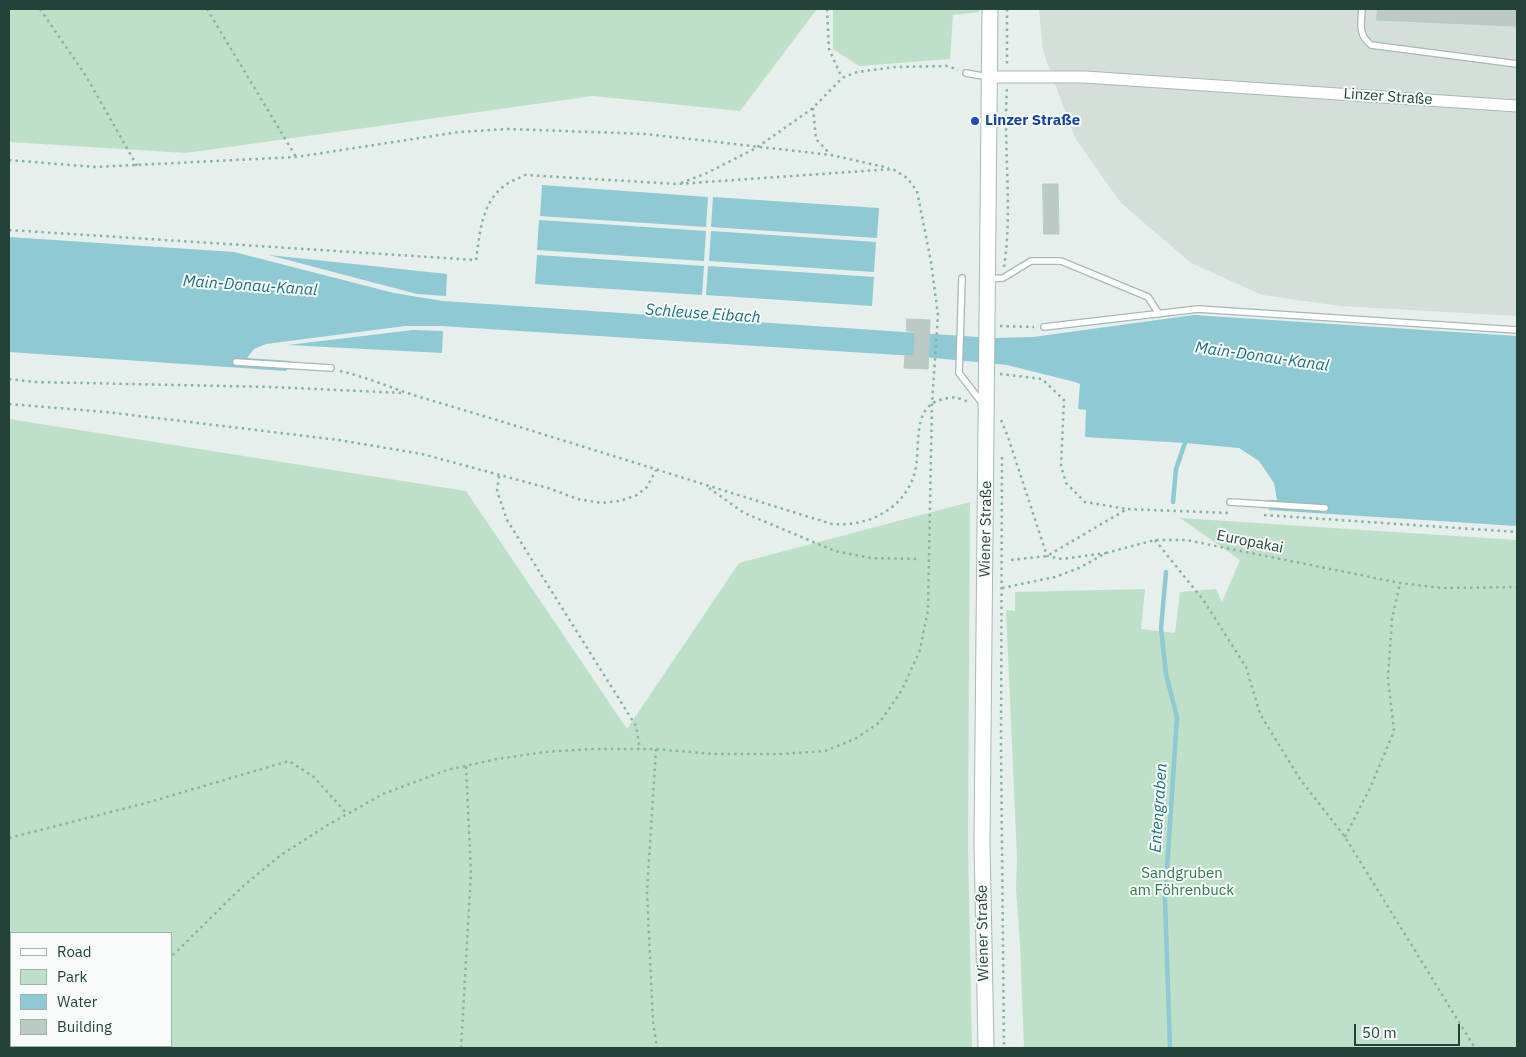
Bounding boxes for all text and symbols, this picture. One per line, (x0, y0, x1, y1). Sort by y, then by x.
street label: Linzer Straße (1343, 85, 1433, 109)
place label: Linzer Straße (985, 112, 1080, 130)
marker: Linzer Straße (969, 115, 981, 127)
water label: Main-Donau-Kanal (182, 272, 318, 300)
water label: Schleuse Eibach (645, 300, 761, 328)
water label: Main-Donau-Kanal (1194, 338, 1330, 376)
street label: Wiener Straße (976, 481, 996, 577)
street label: Europakai (1215, 527, 1285, 557)
water label: Entengraben (1146, 763, 1172, 853)
park label: Sandgruben am Föhrenbuck (1130, 865, 1234, 900)
street label: Wiener Straße (973, 885, 993, 981)
legend (10, 932, 172, 1047)
text: Road (57, 942, 92, 961)
text: Park (57, 967, 87, 986)
text: Water (57, 992, 97, 1011)
scale bar (1356, 1014, 1462, 1046)
text: Building (57, 1017, 112, 1036)
text: 50 m (1362, 1023, 1397, 1042)

